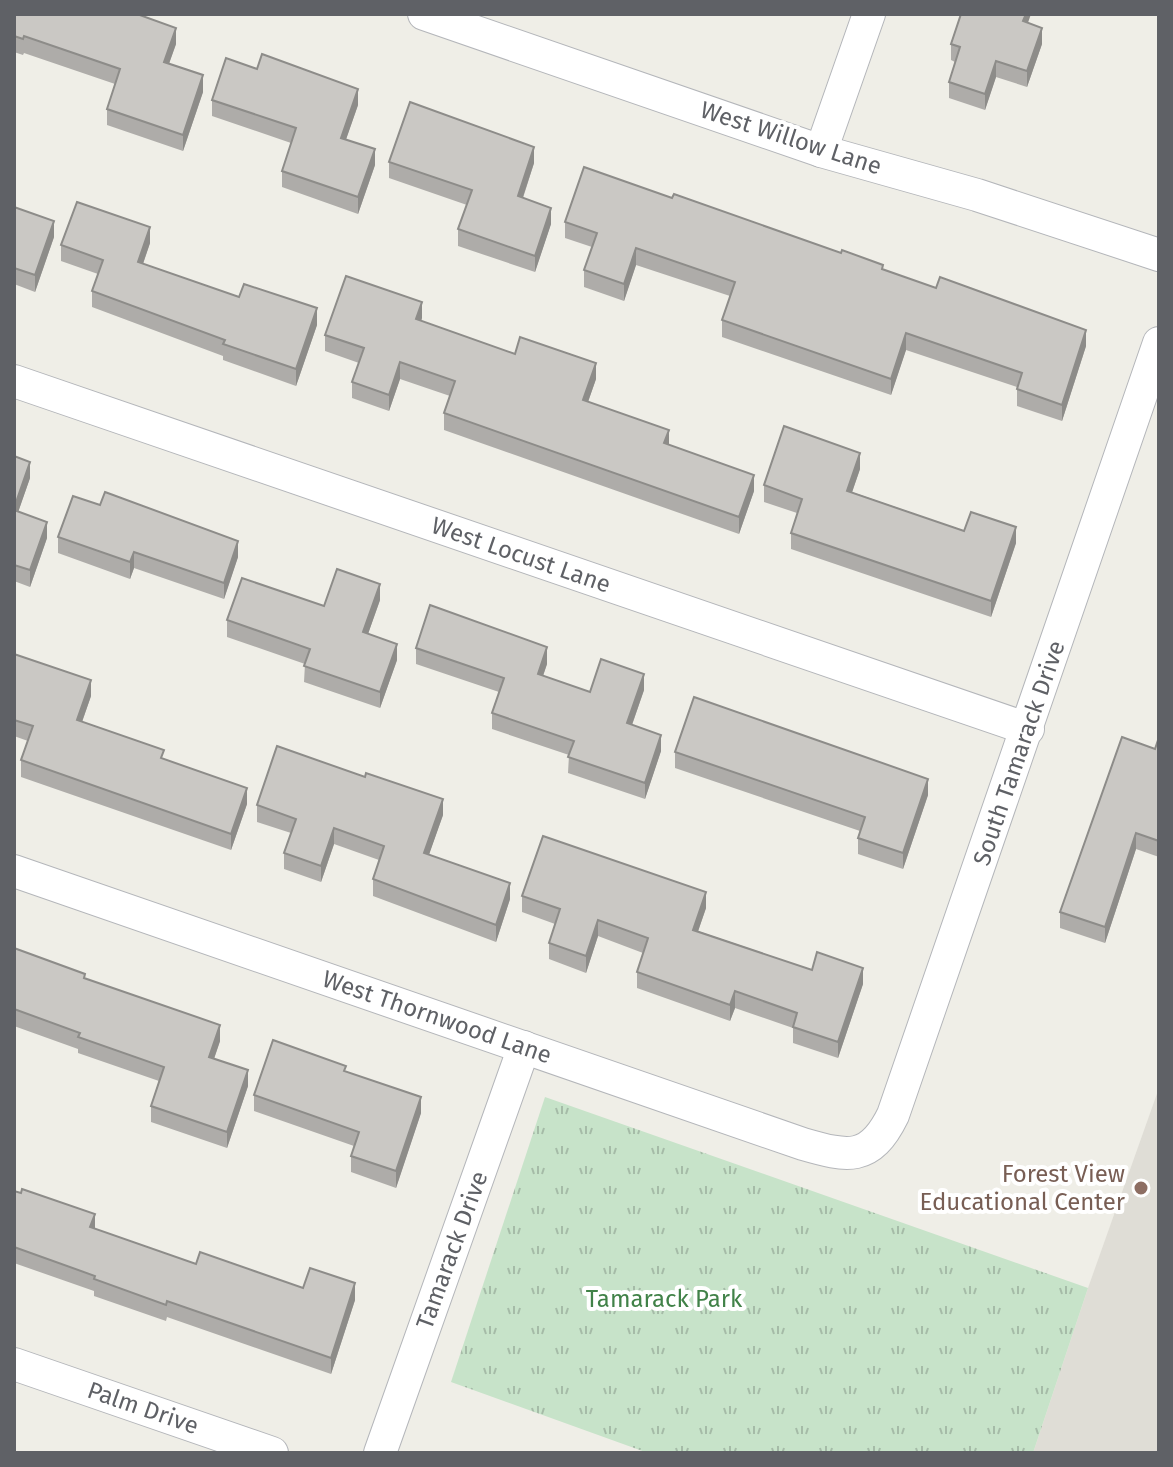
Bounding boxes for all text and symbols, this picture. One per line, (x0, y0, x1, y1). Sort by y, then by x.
street label: West Willow Lane (697, 95, 885, 181)
street label: West Locust Lane (428, 511, 614, 599)
street label: South Tamarack Drive (967, 637, 1071, 869)
street label: West Thornwood Lane (319, 965, 555, 1069)
place label: Forest View Educational Center (920, 1160, 1126, 1216)
street label: Tamarack Drive (410, 1167, 494, 1333)
marker: Forest View Educational Center (1132, 1179, 1150, 1197)
park label: Tamarack Park (586, 1285, 743, 1313)
street label: Palm Drive (84, 1376, 202, 1440)

